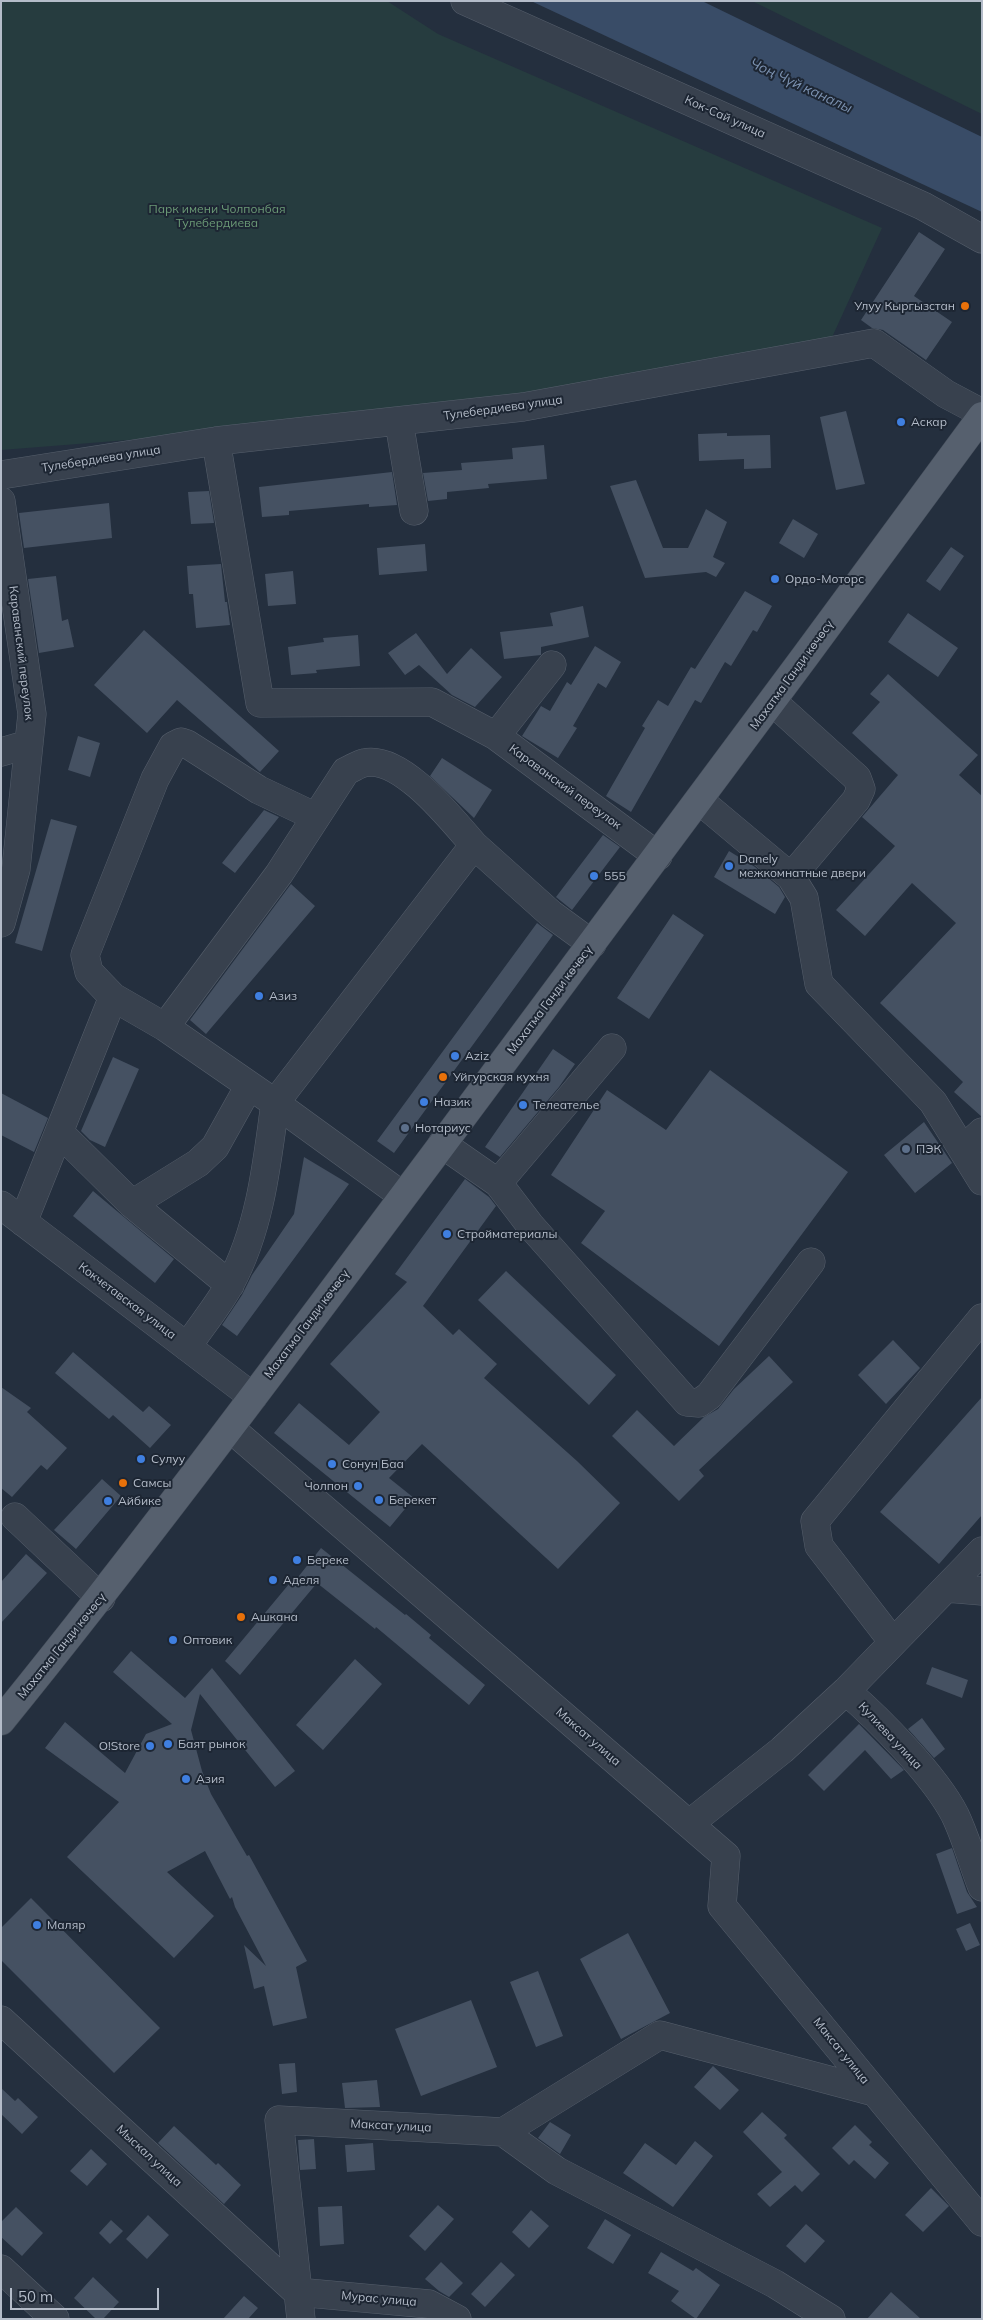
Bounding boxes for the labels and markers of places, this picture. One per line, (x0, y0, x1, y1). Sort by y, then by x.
place label: Улуу Кыргызстан (854, 299, 955, 313)
marker: Улуу Кыргызстан (959, 300, 971, 312)
place label: Аскар (911, 415, 947, 429)
marker: Аскар (895, 416, 907, 428)
place label: Ордо-Моторс (785, 572, 864, 586)
marker: Ордо-Моторс (769, 573, 781, 585)
place label: Danely межкомнатные двери (739, 852, 866, 880)
marker: Danely межкомнатные двери (723, 860, 735, 872)
place label: 555 (604, 869, 626, 883)
marker: 555 (588, 870, 600, 882)
place label: Азиз (269, 989, 297, 1003)
marker: Азиз (253, 990, 265, 1002)
place label: Aziz (465, 1049, 489, 1063)
marker: Aziz (449, 1050, 461, 1062)
place label: Уйгурская кухня (453, 1070, 549, 1084)
marker: Уйгурская кухня (437, 1071, 449, 1083)
place label: Назик (434, 1095, 470, 1109)
marker: Назик (418, 1096, 430, 1108)
place label: Телеателье (533, 1098, 599, 1112)
marker: Телеателье (517, 1099, 529, 1111)
place label: Нотариус (415, 1121, 471, 1135)
marker: Нотариус (399, 1122, 411, 1134)
place label: ПЭК (916, 1142, 941, 1156)
marker: ПЭК (900, 1143, 912, 1155)
place label: Стройматериалы (457, 1227, 557, 1241)
marker: Стройматериалы (441, 1228, 453, 1240)
place label: Сулуу (151, 1452, 185, 1466)
marker: Сулуу (135, 1453, 147, 1465)
place label: Сонун Баа (342, 1457, 404, 1471)
marker: Сонун Баа (326, 1458, 338, 1470)
place label: Самсы (133, 1476, 171, 1490)
marker: Самсы (117, 1477, 129, 1489)
place label: Чолпон (305, 1479, 348, 1493)
marker: Чолпон (352, 1480, 364, 1492)
place label: Берекет (389, 1493, 436, 1507)
place label: Айбике (118, 1494, 161, 1508)
marker: Берекет (373, 1494, 385, 1506)
marker: Айбике (102, 1495, 114, 1507)
place label: Береке (307, 1553, 349, 1567)
marker: Береке (291, 1554, 303, 1566)
place label: Аделя (283, 1573, 319, 1587)
marker: Аделя (267, 1574, 279, 1586)
place label: Ашкана (251, 1610, 298, 1624)
marker: Ашкана (235, 1611, 247, 1623)
place label: Оптовик (183, 1633, 232, 1647)
marker: Оптовик (167, 1634, 179, 1646)
place label: Баят рынок (178, 1737, 245, 1751)
marker: Баят рынок (162, 1738, 174, 1750)
place label: O!Store (99, 1739, 140, 1753)
marker: O!Store (144, 1740, 156, 1752)
place label: Азия (196, 1772, 225, 1786)
marker: Азия (180, 1773, 192, 1785)
place label: Маляр (47, 1918, 86, 1932)
marker: Маляр (31, 1919, 43, 1931)

